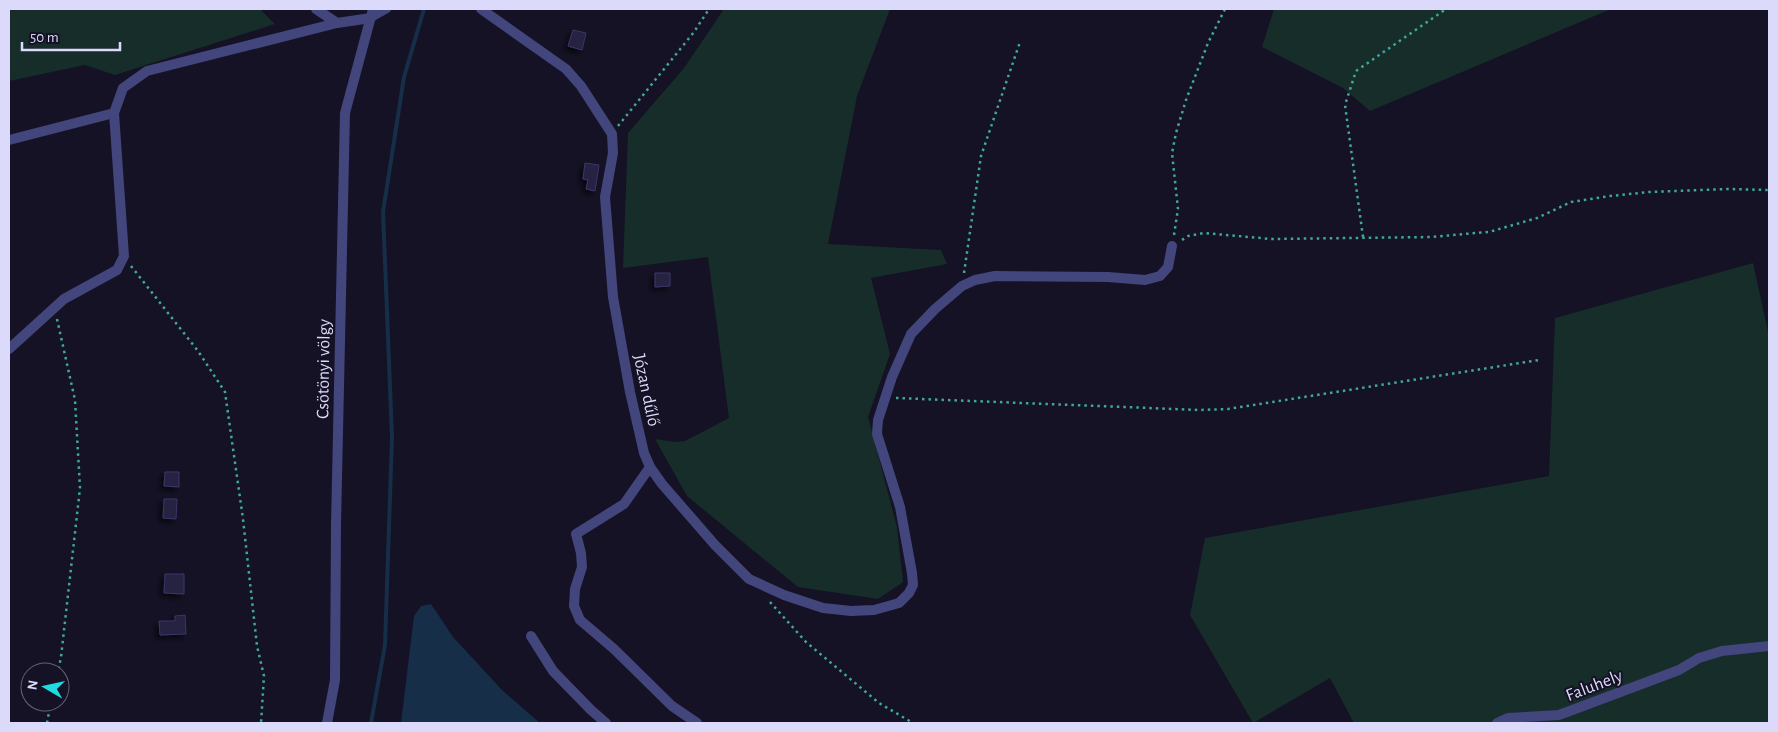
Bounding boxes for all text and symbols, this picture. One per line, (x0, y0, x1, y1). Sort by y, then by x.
scale bar (22, 20, 120, 52)
text: 50 m (30, 30, 59, 45)
street label: Csötönyi völgy (314, 319, 334, 419)
street label: Józan dűlő (630, 352, 662, 428)
north arrow (20, 662, 70, 712)
street label: Faluhely (1564, 667, 1625, 705)
text: N (25, 679, 41, 691)

